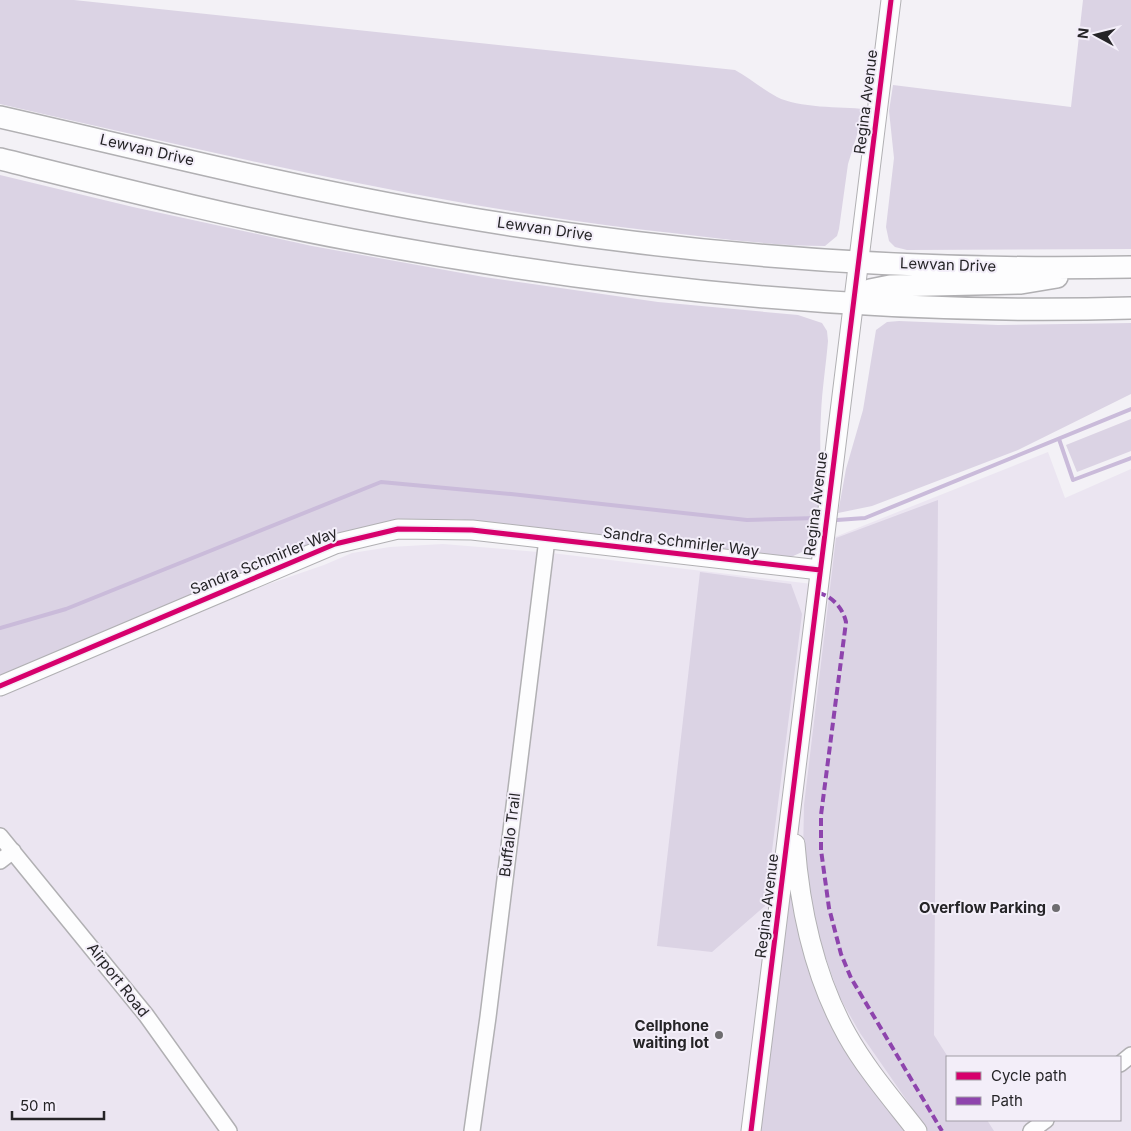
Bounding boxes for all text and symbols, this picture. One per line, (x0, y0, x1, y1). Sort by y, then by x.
north arrow (1071, 10, 1121, 60)
text: N (1074, 27, 1092, 40)
street label: Regina Avenue (850, 49, 881, 155)
street label: Lewvan Drive (98, 129, 196, 170)
street label: Lewvan Drive (496, 212, 594, 245)
street label: Lewvan Drive (900, 253, 996, 276)
street label: Regina Avenue (800, 451, 831, 557)
street label: Sandra Schmirler Way (187, 522, 341, 599)
street label: Sandra Schmirler Way (602, 523, 761, 561)
street label: Buffalo Trail (495, 792, 524, 878)
street label: Regina Avenue (751, 853, 782, 959)
place label: Overflow Parking (919, 898, 1046, 917)
marker: Overflow Parking (1050, 902, 1062, 914)
street label: Airport Road (83, 939, 153, 1021)
place label: Cellphone waiting lot (633, 1016, 710, 1052)
marker: Cellphone waiting lot (713, 1029, 725, 1041)
legend (946, 1056, 1121, 1121)
text: Cycle path (991, 1066, 1067, 1085)
scale bar (12, 1088, 105, 1120)
text: Path (991, 1091, 1023, 1110)
text: 50 m (20, 1096, 56, 1115)

